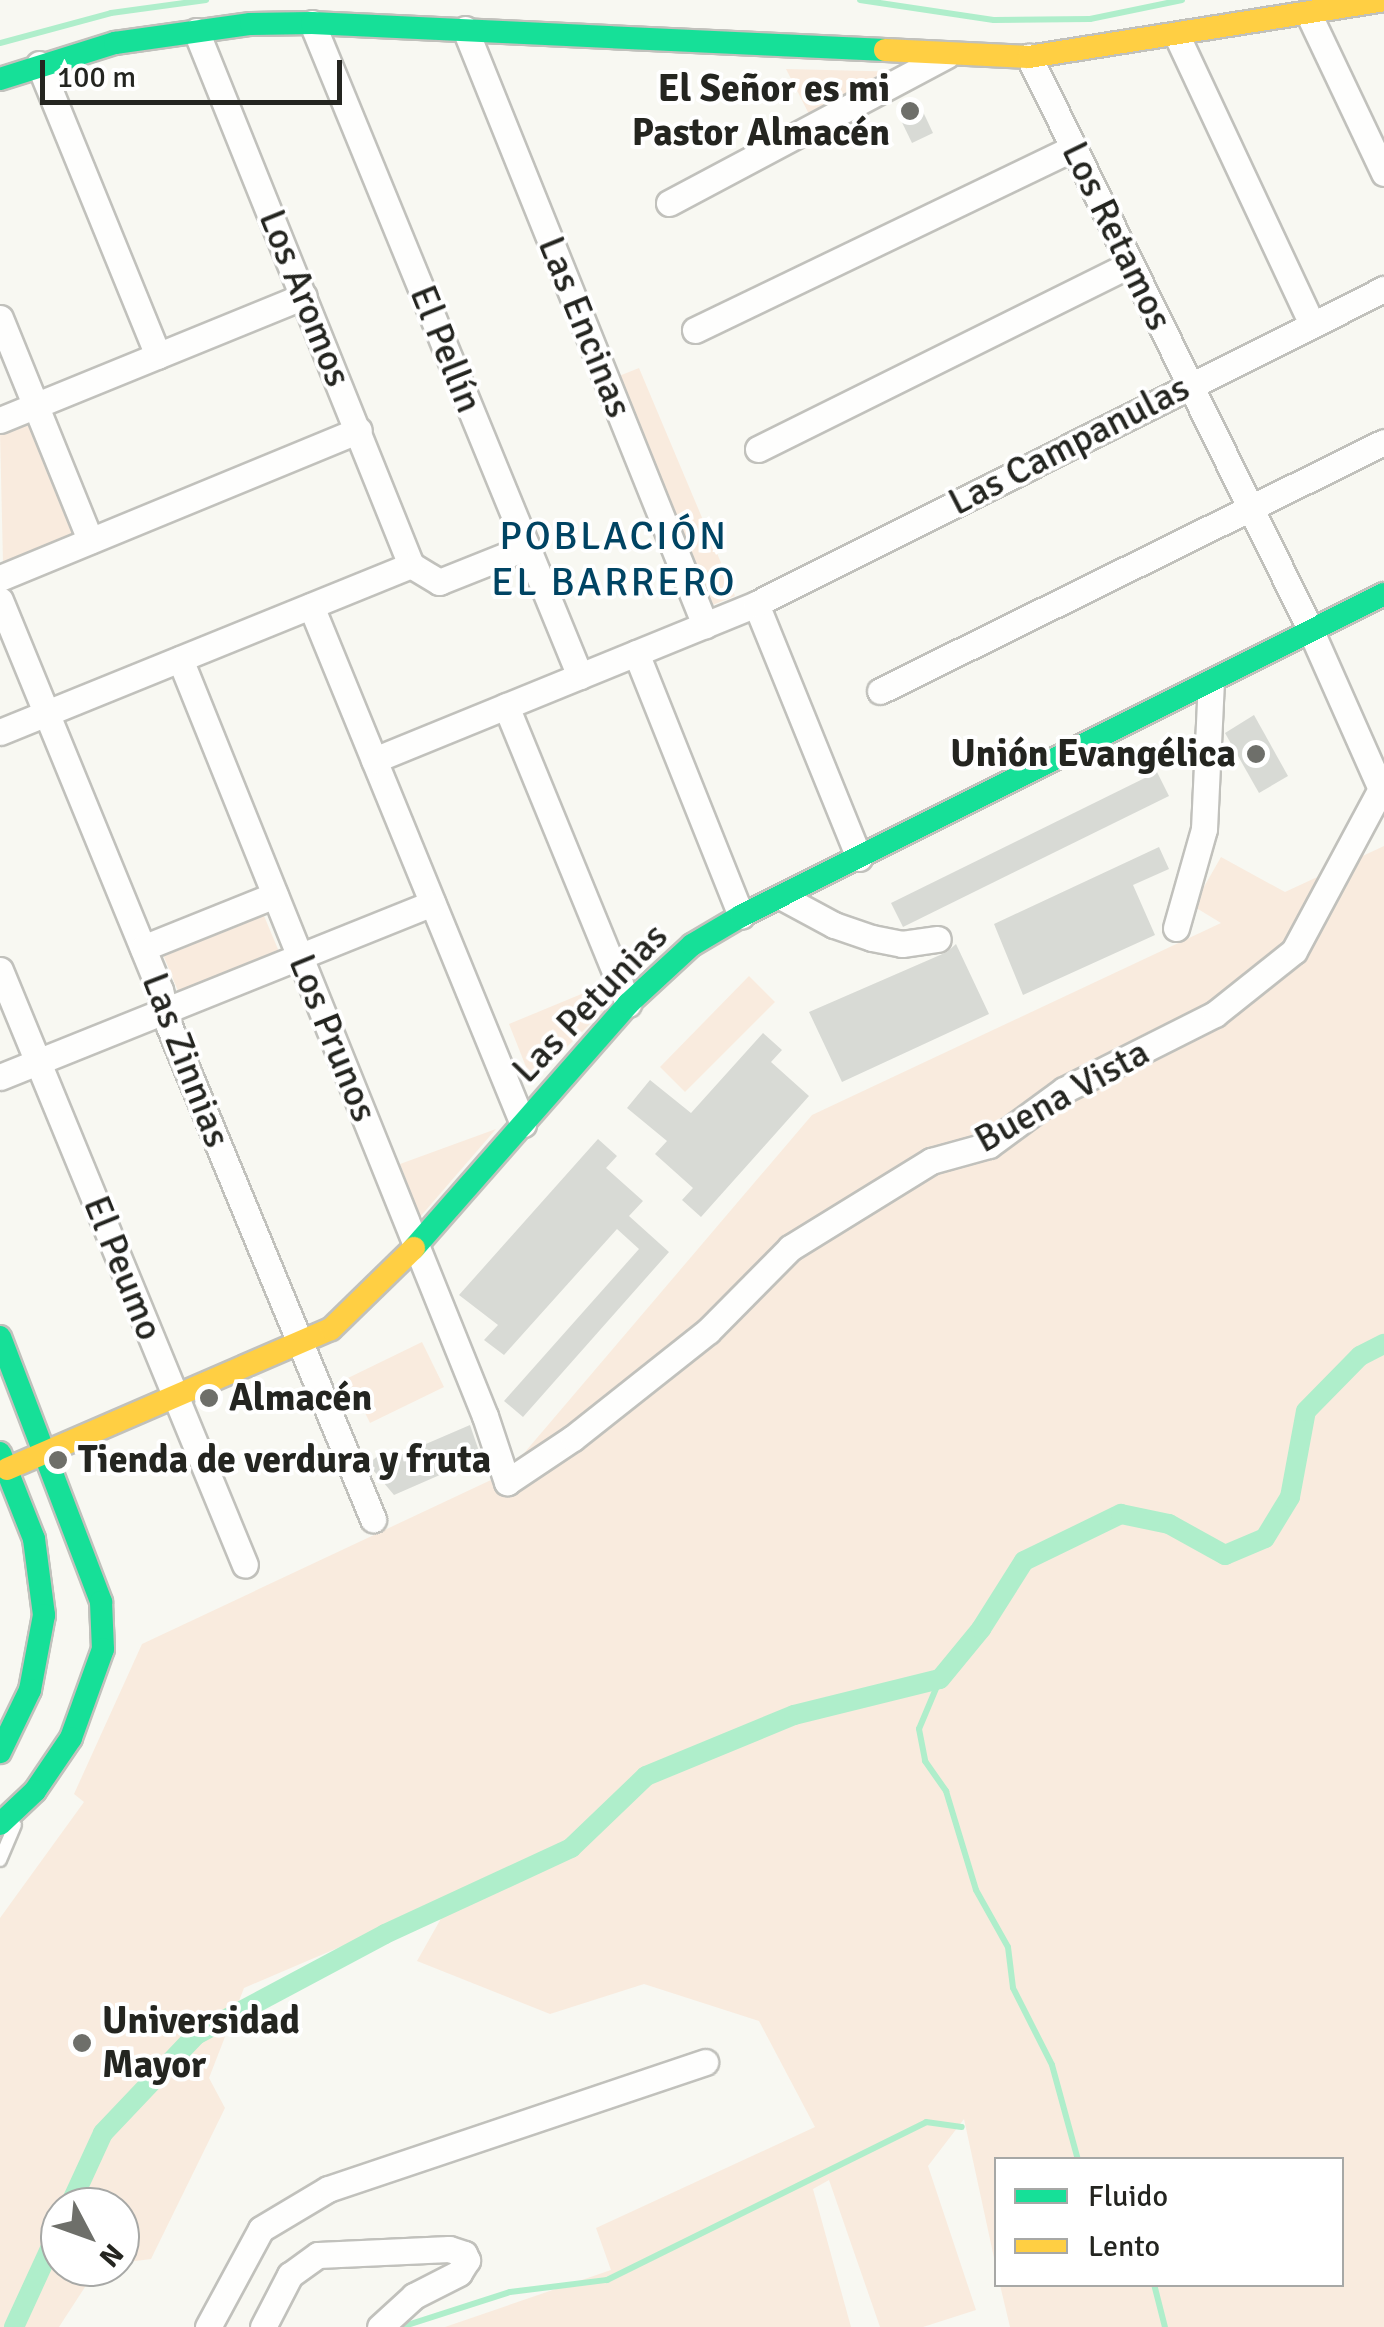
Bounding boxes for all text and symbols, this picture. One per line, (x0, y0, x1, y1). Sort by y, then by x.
scale bar (45, 40, 348, 102)
text: 100 m (57, 59, 136, 96)
place label: El Señor es mi Pastor Almacén (632, 66, 890, 156)
marker: El Señor es mi Pastor Almacén (899, 100, 921, 122)
street label: Los Retamos (1052, 134, 1182, 338)
street label: Los Aromos (249, 203, 361, 393)
street label: Las Encinas (528, 230, 642, 424)
street label: El Pellín (400, 279, 492, 419)
street label: Las Campanulas (941, 365, 1197, 525)
district label: POBLACIÓN EL BARRERO (491, 512, 737, 606)
place label: Unión Evangélica (950, 731, 1236, 777)
marker: Unión Evangélica (1245, 743, 1267, 765)
street label: Las Petunias (503, 914, 677, 1092)
street label: Los Prunos (279, 948, 387, 1128)
street label: Las Zinnias (132, 966, 240, 1154)
street label: Buena Vista (967, 1029, 1157, 1163)
street label: El Peumo (74, 1189, 172, 1347)
place label: Almacén (229, 1375, 372, 1421)
marker: Almacén (198, 1387, 220, 1409)
place label: Tienda de verdura y fruta (78, 1437, 491, 1483)
marker: Tienda de verdura y fruta (47, 1449, 69, 1471)
place label: Universidad Mayor (102, 1998, 300, 2088)
marker: Universidad Mayor (71, 2032, 93, 2054)
legend (994, 2157, 1344, 2287)
text: Fluido (1088, 2178, 1168, 2215)
north arrow (40, 2187, 140, 2287)
text: Lento (1088, 2228, 1160, 2265)
text: N (92, 2237, 130, 2274)

